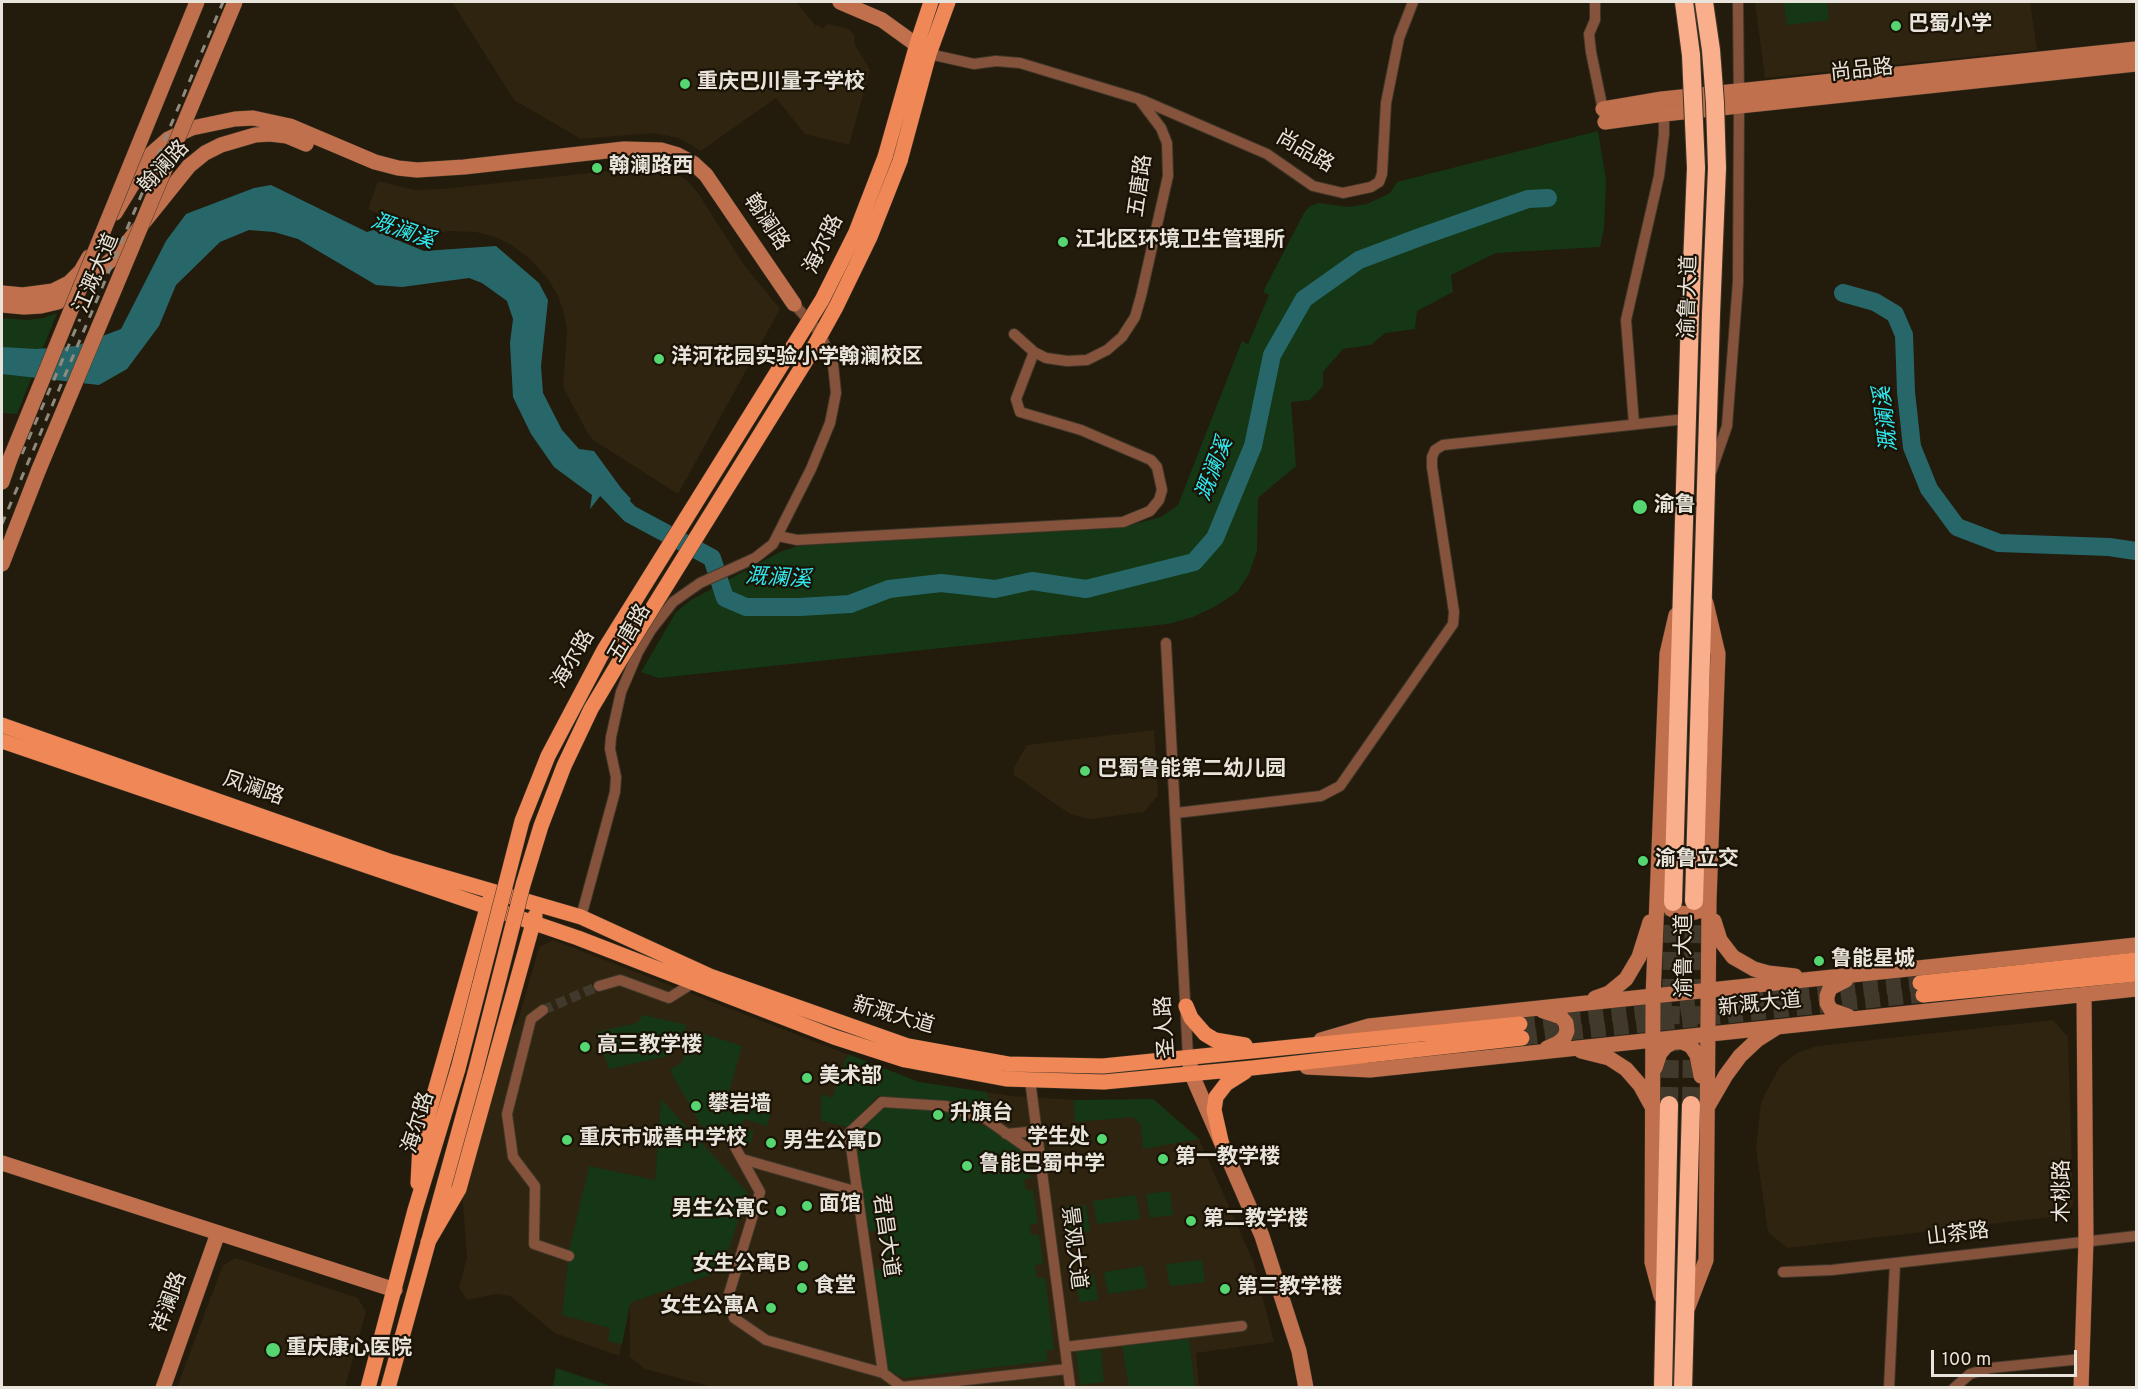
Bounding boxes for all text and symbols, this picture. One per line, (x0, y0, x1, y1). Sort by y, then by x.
place label: 巴蜀小学 (1908, 13, 1992, 39)
marker: 巴蜀小学 (1889, 19, 1903, 33)
street label: 尚品路 (1829, 56, 1895, 88)
place label: 重庆巴川量子学校 (697, 71, 865, 97)
marker: 重庆巴川量子学校 (678, 77, 692, 91)
street label: 尚品路 (1270, 126, 1338, 180)
street label: 翰澜路 (134, 136, 196, 200)
street label: 五唐路 (1125, 153, 1159, 219)
place label: 翰澜路西 (609, 155, 693, 181)
marker: 翰澜路西 (590, 161, 604, 175)
street label: 翰澜路 (737, 190, 793, 256)
water label: 溉澜溪 (367, 210, 437, 256)
street label: 海尔路 (800, 211, 850, 279)
place label: 江北区环境卫生管理所 (1075, 229, 1285, 255)
street label: 江溉大道 (70, 230, 126, 318)
marker: 江北区环境卫生管理所 (1056, 235, 1070, 249)
street label: 渝鲁大道 (1676, 255, 1704, 339)
place label: 洋河花园实验小学翰澜校区 (671, 346, 923, 372)
marker: 洋河花园实验小学翰澜校区 (652, 352, 666, 366)
water label: 溉澜溪 (1871, 385, 1905, 453)
water label: 溉澜溪 (1192, 434, 1240, 506)
place label: 渝鲁 (1654, 494, 1696, 520)
marker: 渝鲁 (1631, 498, 1649, 516)
water label: 溉澜溪 (744, 565, 812, 595)
street label: 五唐路 (604, 600, 658, 668)
street label: 海尔路 (548, 626, 602, 694)
place label: 巴蜀鲁能第二幼儿园 (1097, 758, 1286, 784)
marker: 巴蜀鲁能第二幼儿园 (1078, 764, 1092, 778)
street label: 凤澜路 (219, 768, 287, 812)
place label: 渝鲁立交 (1655, 848, 1739, 874)
marker: 渝鲁立交 (1636, 854, 1650, 868)
street label: 渝鲁大道 (1673, 914, 1699, 998)
place label: 鲁能星城 (1831, 948, 1915, 974)
marker: 鲁能星城 (1812, 954, 1826, 968)
street label: 新溉大道 (1717, 989, 1803, 1023)
street label: 新溉大道 (849, 993, 937, 1041)
street label: 圣人路 (1152, 995, 1182, 1059)
place label: 高三教学楼 (597, 1034, 702, 1060)
marker: 高三教学楼 (578, 1040, 592, 1054)
place label: 美术部 (819, 1065, 882, 1091)
marker: 美术部 (800, 1071, 814, 1085)
street label: 海尔路 (399, 1089, 441, 1157)
place label: 攀岩墙 (708, 1093, 771, 1119)
marker: 攀岩墙 (689, 1099, 703, 1113)
place label: 升旗台 (950, 1102, 1013, 1128)
marker: 升旗台 (931, 1108, 945, 1122)
place label: 学生处 (1027, 1126, 1090, 1152)
place label: 重庆市诚善中学校 (579, 1127, 747, 1153)
place label: 男生公寓D (783, 1130, 882, 1156)
marker: 学生处 (1095, 1132, 1109, 1146)
marker: 重庆市诚善中学校 (560, 1133, 574, 1147)
marker: 男生公寓D (764, 1136, 778, 1150)
place label: 第一教学楼 (1175, 1146, 1280, 1172)
marker: 第一教学楼 (1156, 1152, 1170, 1166)
place label: 鲁能巴蜀中学 (979, 1153, 1105, 1179)
marker: 鲁能巴蜀中学 (960, 1159, 974, 1173)
street label: 木桃路 (2051, 1160, 2077, 1222)
place label: 面馆 (819, 1193, 861, 1219)
street label: 君昌大道 (866, 1193, 902, 1279)
place label: 男生公寓C (672, 1198, 769, 1224)
marker: 面馆 (800, 1199, 814, 1213)
marker: 男生公寓C (774, 1204, 788, 1218)
street label: 景观大道 (1054, 1205, 1090, 1291)
place label: 第二教学楼 (1203, 1208, 1308, 1234)
marker: 第二教学楼 (1184, 1214, 1198, 1228)
street label: 山茶路 (1925, 1220, 1991, 1252)
place label: 女生公寓B (693, 1253, 791, 1279)
marker: 女生公寓B (796, 1259, 810, 1273)
street label: 祥澜路 (148, 1269, 194, 1337)
place label: 食堂 (814, 1275, 856, 1301)
place label: 第三教学楼 (1237, 1276, 1342, 1302)
marker: 食堂 (795, 1281, 809, 1295)
marker: 第三教学楼 (1218, 1282, 1232, 1296)
place label: 女生公寓A (660, 1295, 759, 1321)
marker: 女生公寓A (764, 1301, 778, 1315)
place label: 重庆康心医院 (286, 1337, 412, 1363)
scale bar (1934, 1338, 2080, 1376)
marker: 重庆康心医院 (264, 1341, 282, 1359)
text: 100 m (1942, 1349, 1991, 1372)

